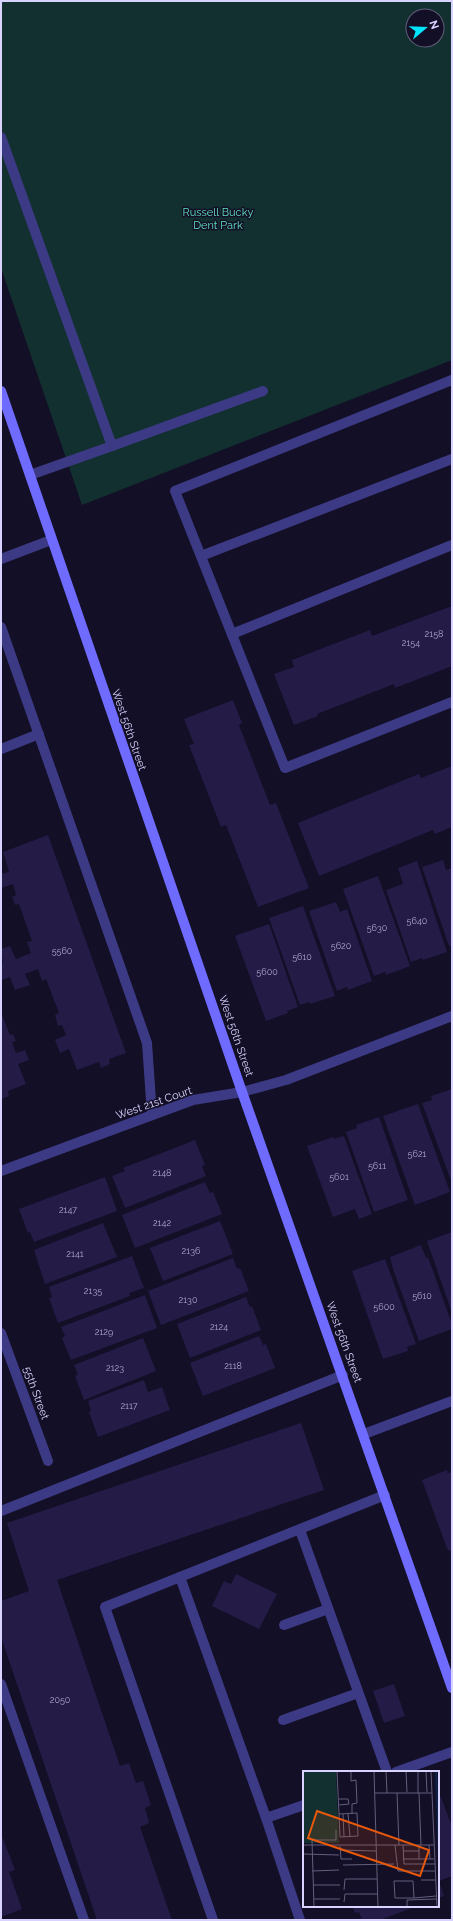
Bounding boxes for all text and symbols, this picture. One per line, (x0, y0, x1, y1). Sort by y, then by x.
north arrow (405, 8, 445, 48)
text: N (426, 19, 441, 31)
park label: Russell Bucky Dent Park (183, 206, 253, 232)
house number: 2158 (425, 629, 443, 639)
house number: 2154 (402, 638, 420, 648)
street label: West 56th Street (109, 688, 149, 773)
house number: 5640 (407, 916, 428, 926)
house number: 5630 (367, 923, 388, 933)
house number: 5620 (331, 941, 352, 951)
house number: 5560 (52, 946, 73, 956)
house number: 5610 (292, 952, 312, 962)
house number: 5600 (256, 967, 278, 977)
street label: West 56th Street (216, 994, 256, 1079)
street label: West 21st Court (114, 1084, 194, 1122)
house number: 5621 (408, 1149, 427, 1159)
house number: 5611 (368, 1161, 386, 1171)
house number: 2148 (153, 1168, 171, 1178)
house number: 5601 (329, 1172, 349, 1182)
house number: 2147 (59, 1205, 77, 1215)
house number: 2142 (153, 1218, 171, 1228)
house number: 2136 (182, 1246, 201, 1256)
house number: 2141 (66, 1249, 84, 1259)
house number: 2135 (84, 1286, 102, 1296)
house number: 5610 (412, 1291, 432, 1301)
house number: 2130 (179, 1295, 198, 1305)
street label: West 56th Street (323, 1300, 365, 1384)
house number: 5600 (373, 1302, 395, 1312)
house number: 2124 (210, 1322, 228, 1332)
house number: 2129 (95, 1327, 113, 1337)
house number: 2118 (224, 1361, 242, 1371)
house number: 2123 (106, 1363, 124, 1373)
street label: 55th Street (20, 1365, 52, 1422)
house number: 2117 (120, 1401, 138, 1411)
house number: 2050 (50, 1695, 71, 1705)
inset map (303, 1771, 439, 1907)

